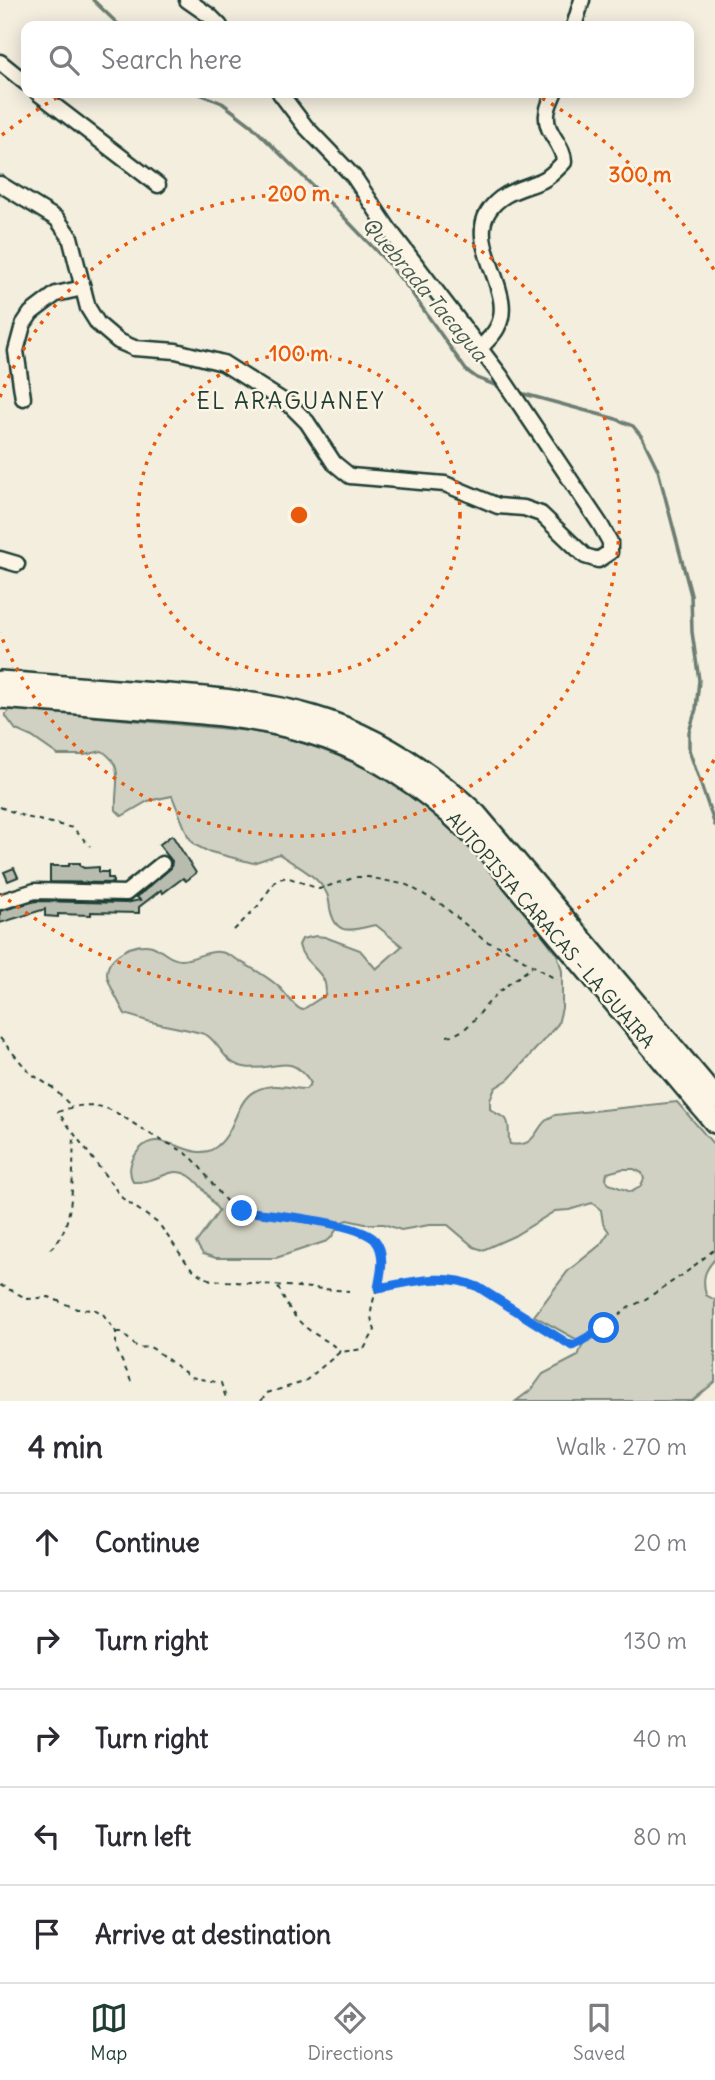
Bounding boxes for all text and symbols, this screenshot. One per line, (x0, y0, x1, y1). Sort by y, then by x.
search box (21, 21, 694, 98)
icon: search (45, 41, 83, 79)
text: Search here (101, 43, 242, 76)
text: 300 m (609, 161, 672, 188)
text: 200 m (268, 180, 331, 207)
water label: Quebrada Tacagua (357, 211, 494, 368)
text: 100 m (269, 340, 329, 367)
district label: EL ARAGUANEY (197, 386, 385, 415)
centre of rings (287, 503, 311, 527)
street label: AUTOPISTA CARACAS - LA GUAIRA (442, 807, 660, 1053)
route end (226, 1195, 257, 1226)
route start (588, 1312, 619, 1343)
text: 4 min (28, 1428, 103, 1466)
text: Walk · 270 m (556, 1432, 687, 1461)
icon: ahead (28, 1523, 66, 1561)
text: Continue (95, 1526, 200, 1559)
text: 20 m (634, 1528, 687, 1557)
icon: right (28, 1621, 66, 1659)
text: Turn right (95, 1624, 208, 1657)
text: 130 m (624, 1626, 687, 1655)
icon: right (28, 1719, 66, 1757)
text: Turn right (95, 1722, 208, 1755)
text: 40 m (633, 1724, 687, 1753)
icon: left (28, 1817, 66, 1855)
text: Turn left (95, 1820, 191, 1853)
text: 80 m (633, 1822, 687, 1851)
icon: arrive (28, 1915, 66, 1953)
text: Arrive at destination (95, 1918, 331, 1951)
tab: Map (90, 1999, 128, 2065)
tab: Directions (308, 1999, 393, 2065)
tab: Saved (573, 1999, 625, 2065)

